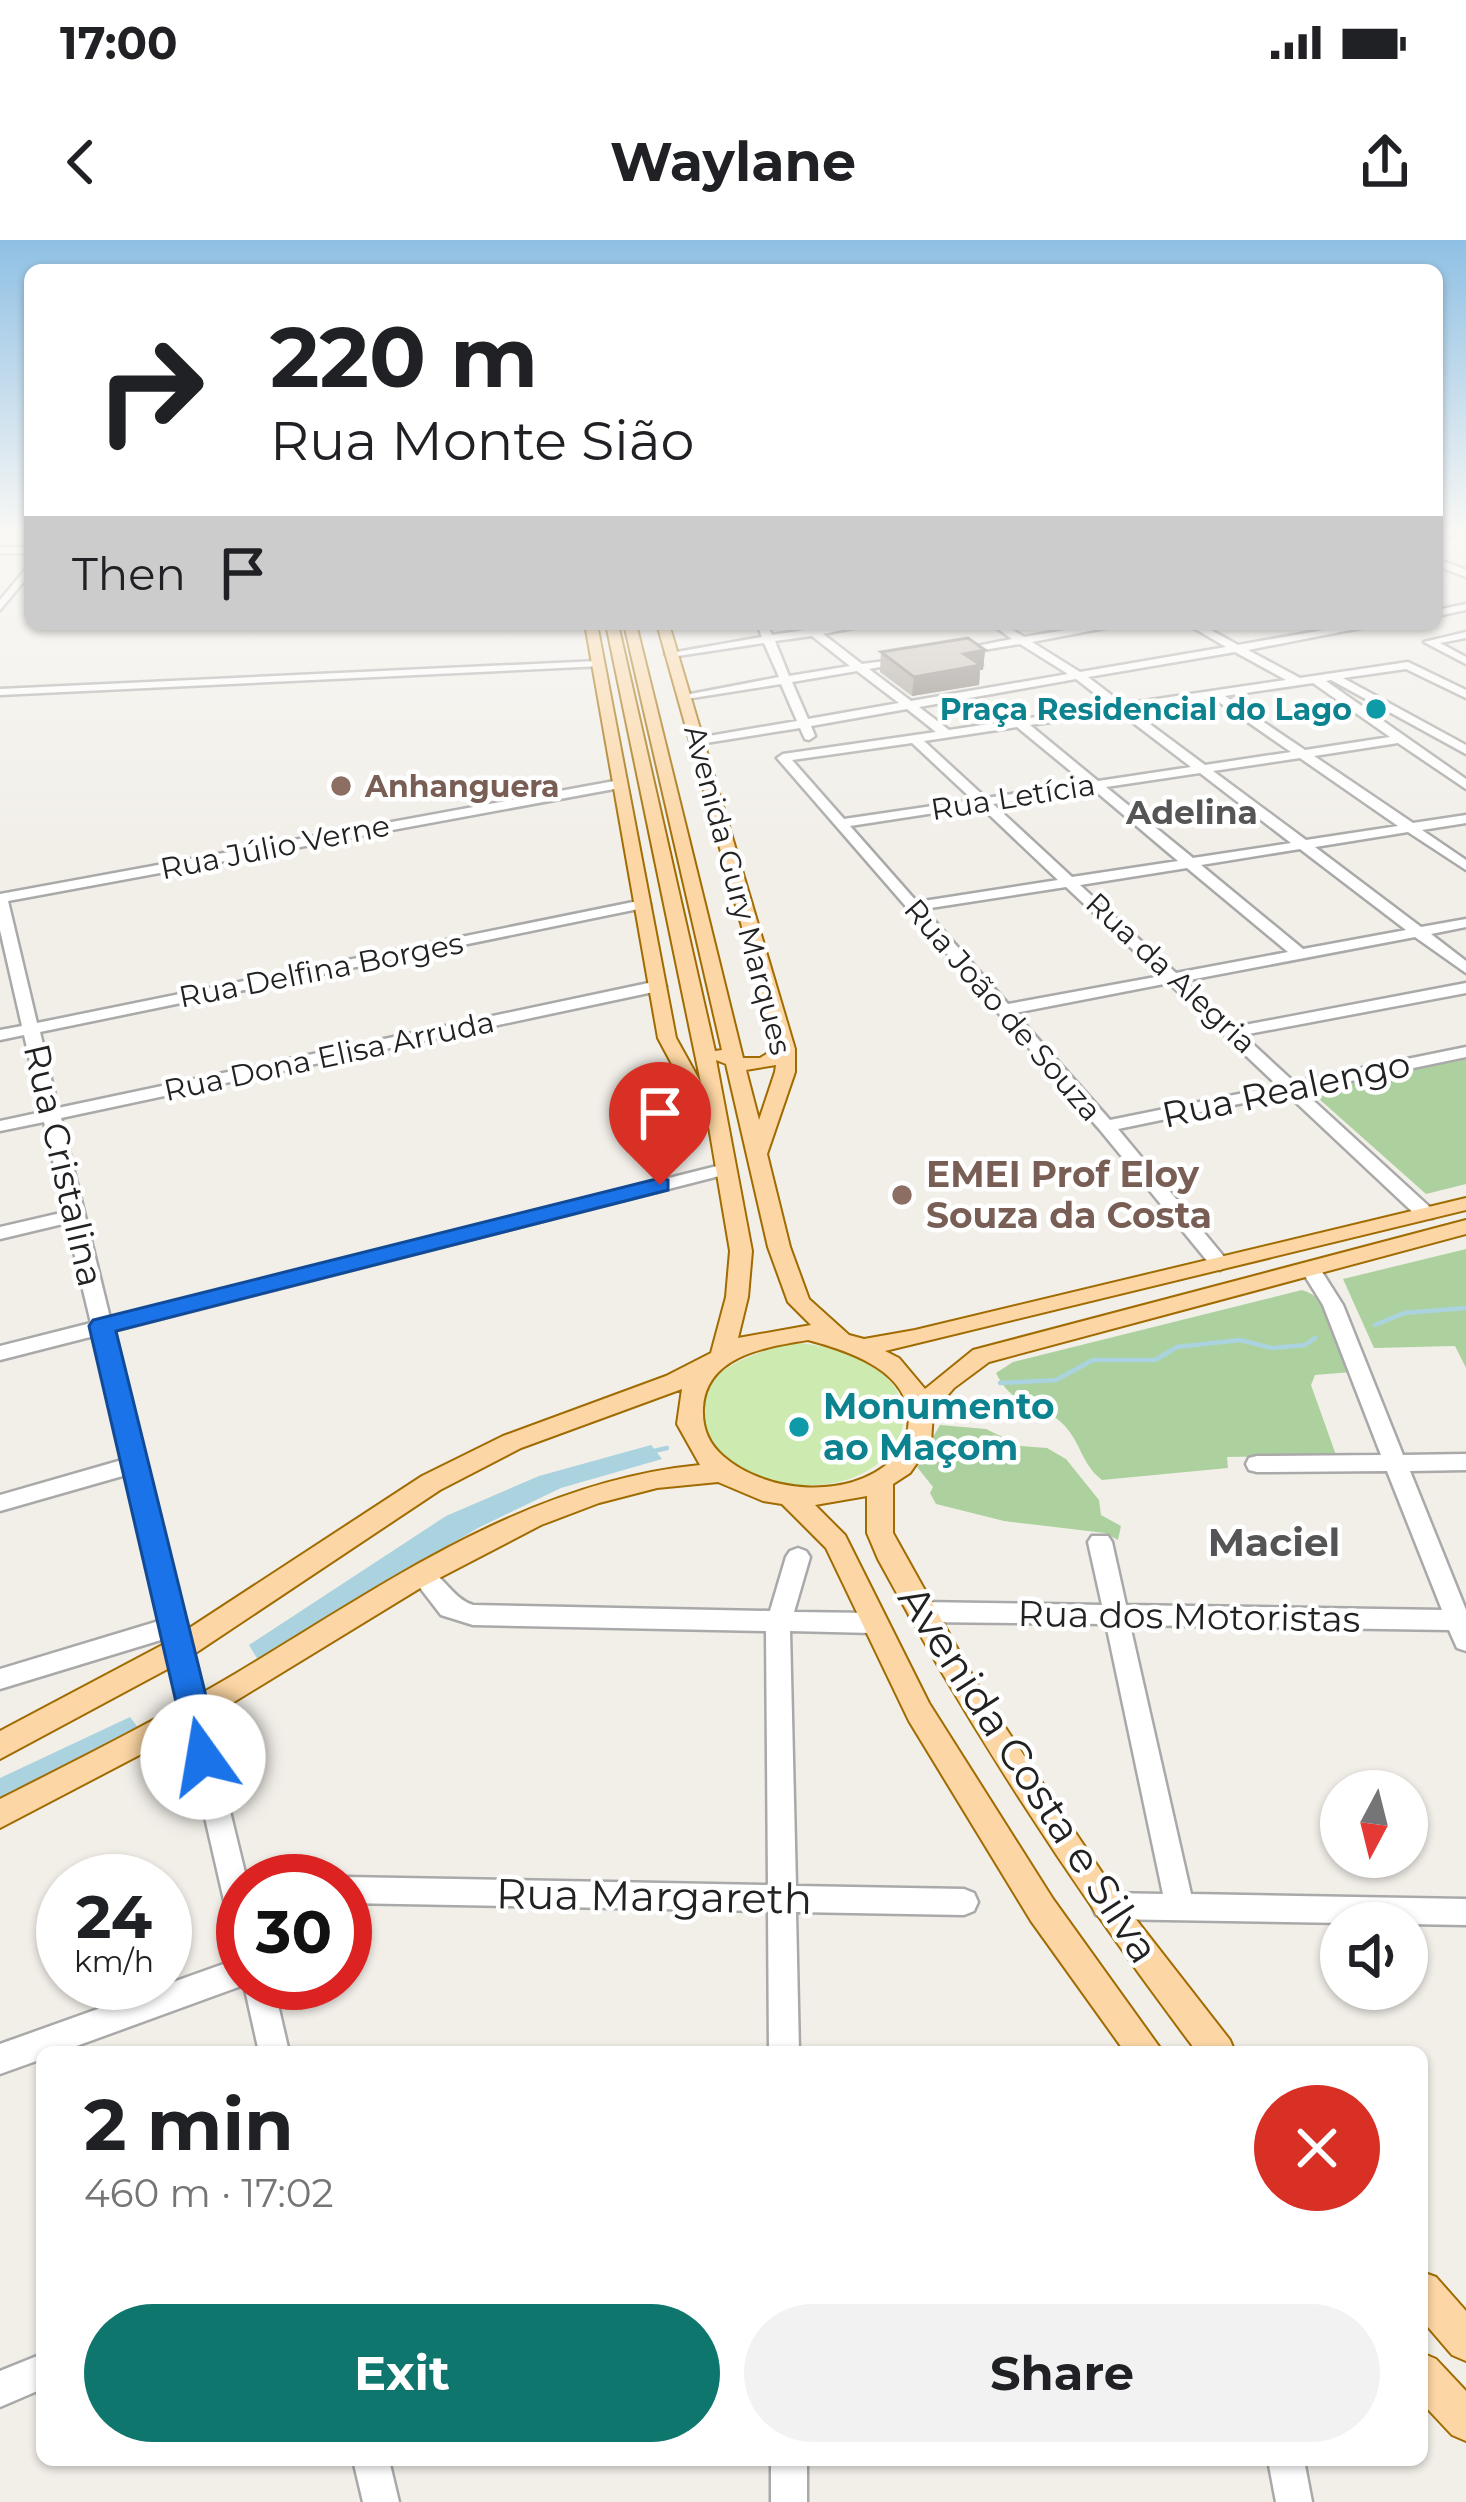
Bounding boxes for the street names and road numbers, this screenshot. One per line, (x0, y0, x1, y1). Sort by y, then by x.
street label: Avenida Gury Marques (676, 721, 800, 1059)
street label: Rua Letícia (928, 766, 1098, 828)
street label: Rua Júlio Verne (157, 807, 393, 887)
street label: Rua da Alegria (1078, 885, 1264, 1061)
street label: Rua João de Souza (896, 891, 1110, 1129)
street label: Rua Delfina Borges (176, 924, 466, 1016)
street label: Rua Dona Elisa Arruda (160, 1003, 498, 1109)
street label: Rua Cristalina (15, 1039, 113, 1291)
street label: Rua Realengo (1158, 1041, 1414, 1137)
street label: Avenida Costa e Silva (887, 1575, 1171, 1973)
street label: Rua dos Motoristas (1017, 1591, 1361, 1641)
street label: Rua Margareth (495, 1867, 813, 1925)

